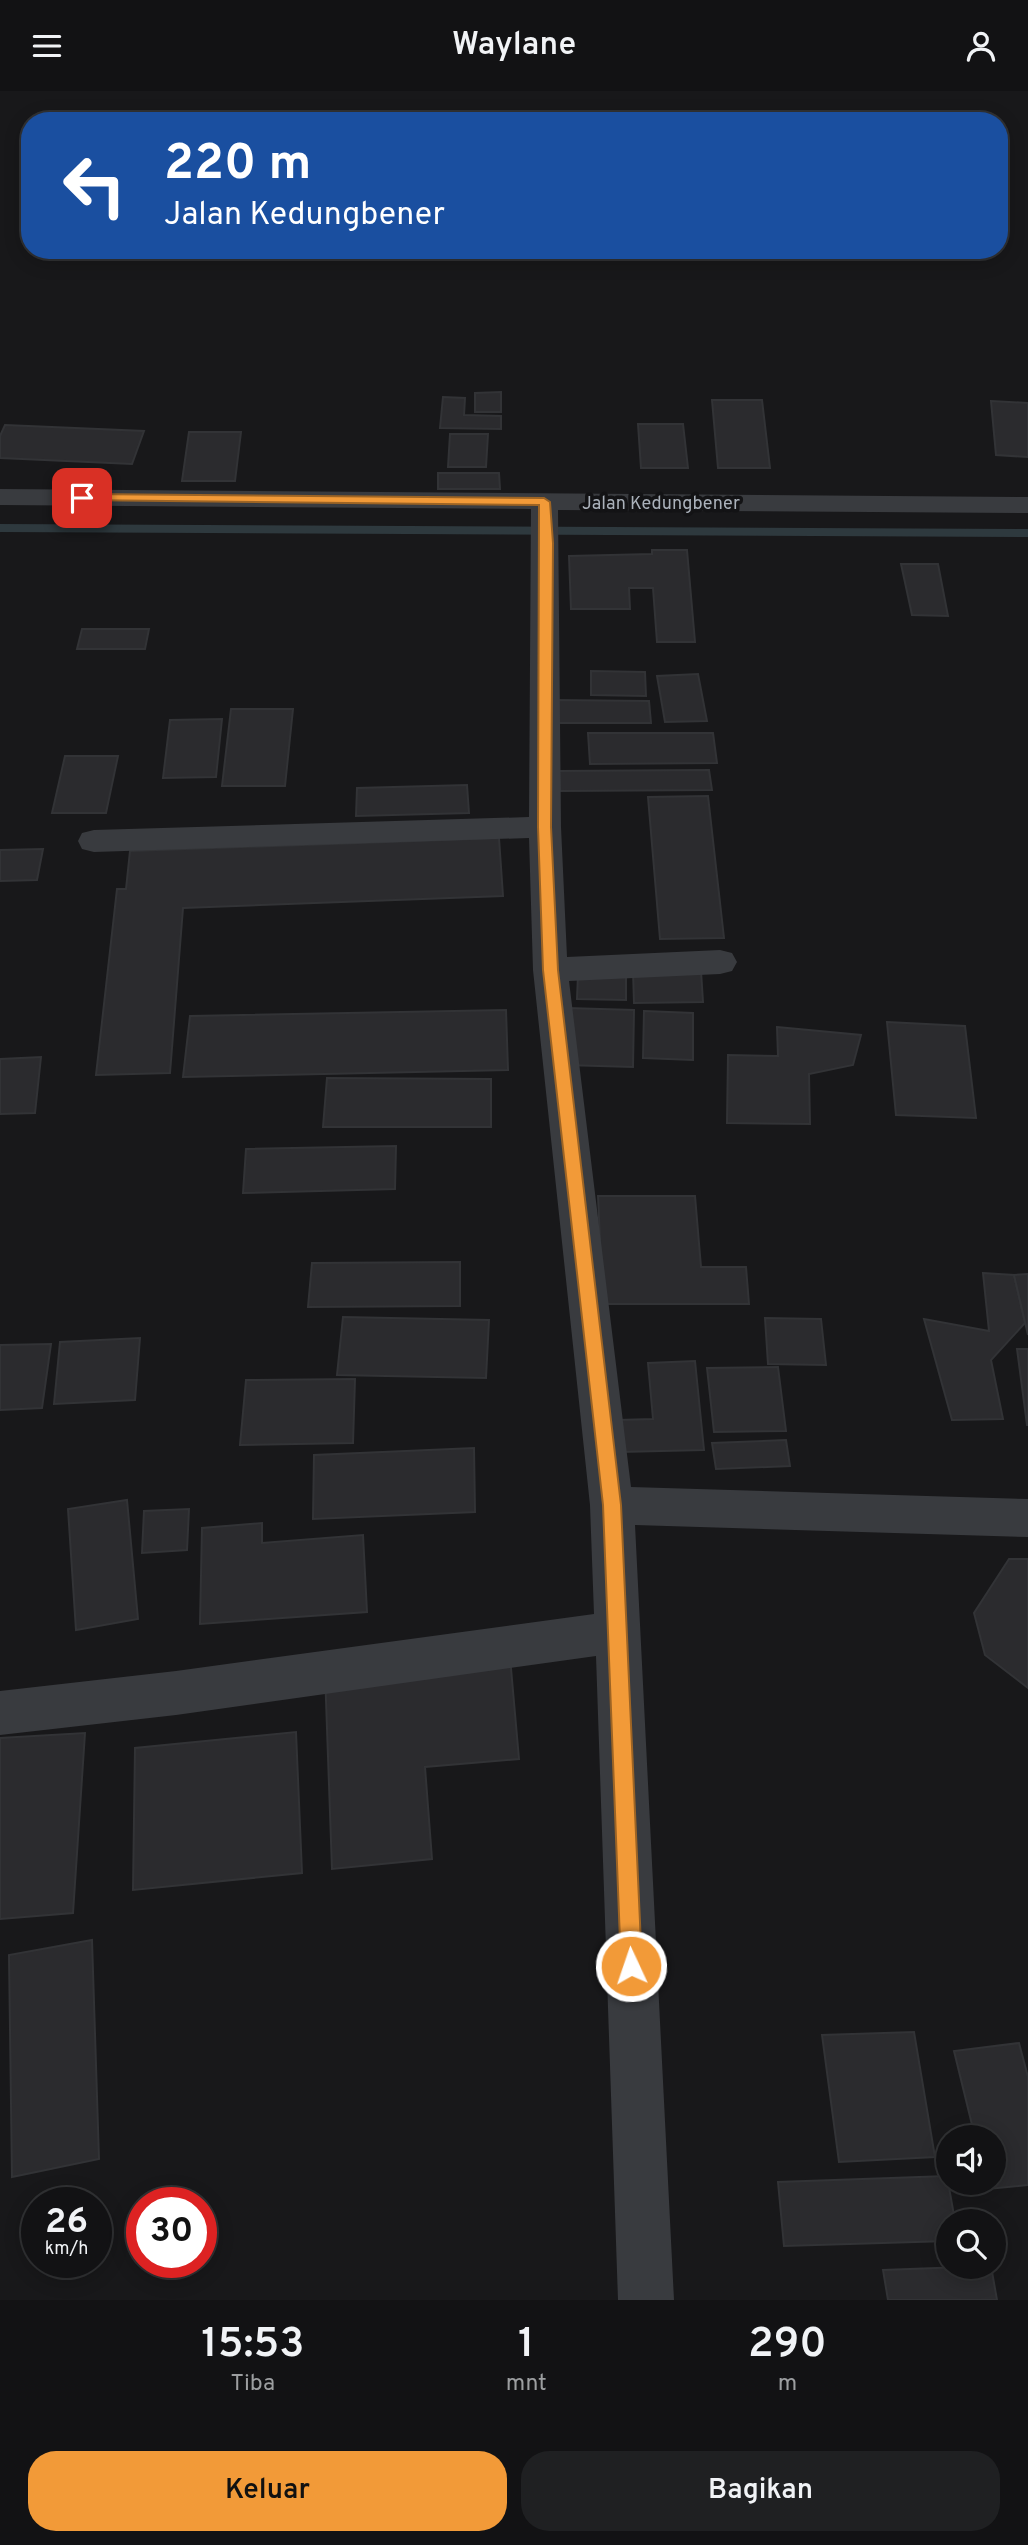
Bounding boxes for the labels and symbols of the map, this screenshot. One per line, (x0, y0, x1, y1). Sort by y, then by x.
pin (52, 468, 112, 528)
street label: Jalan Kedungbener (582, 493, 740, 516)
position arrow (594, 1929, 668, 2003)
speed limit sign: 30 (126, 2187, 217, 2278)

